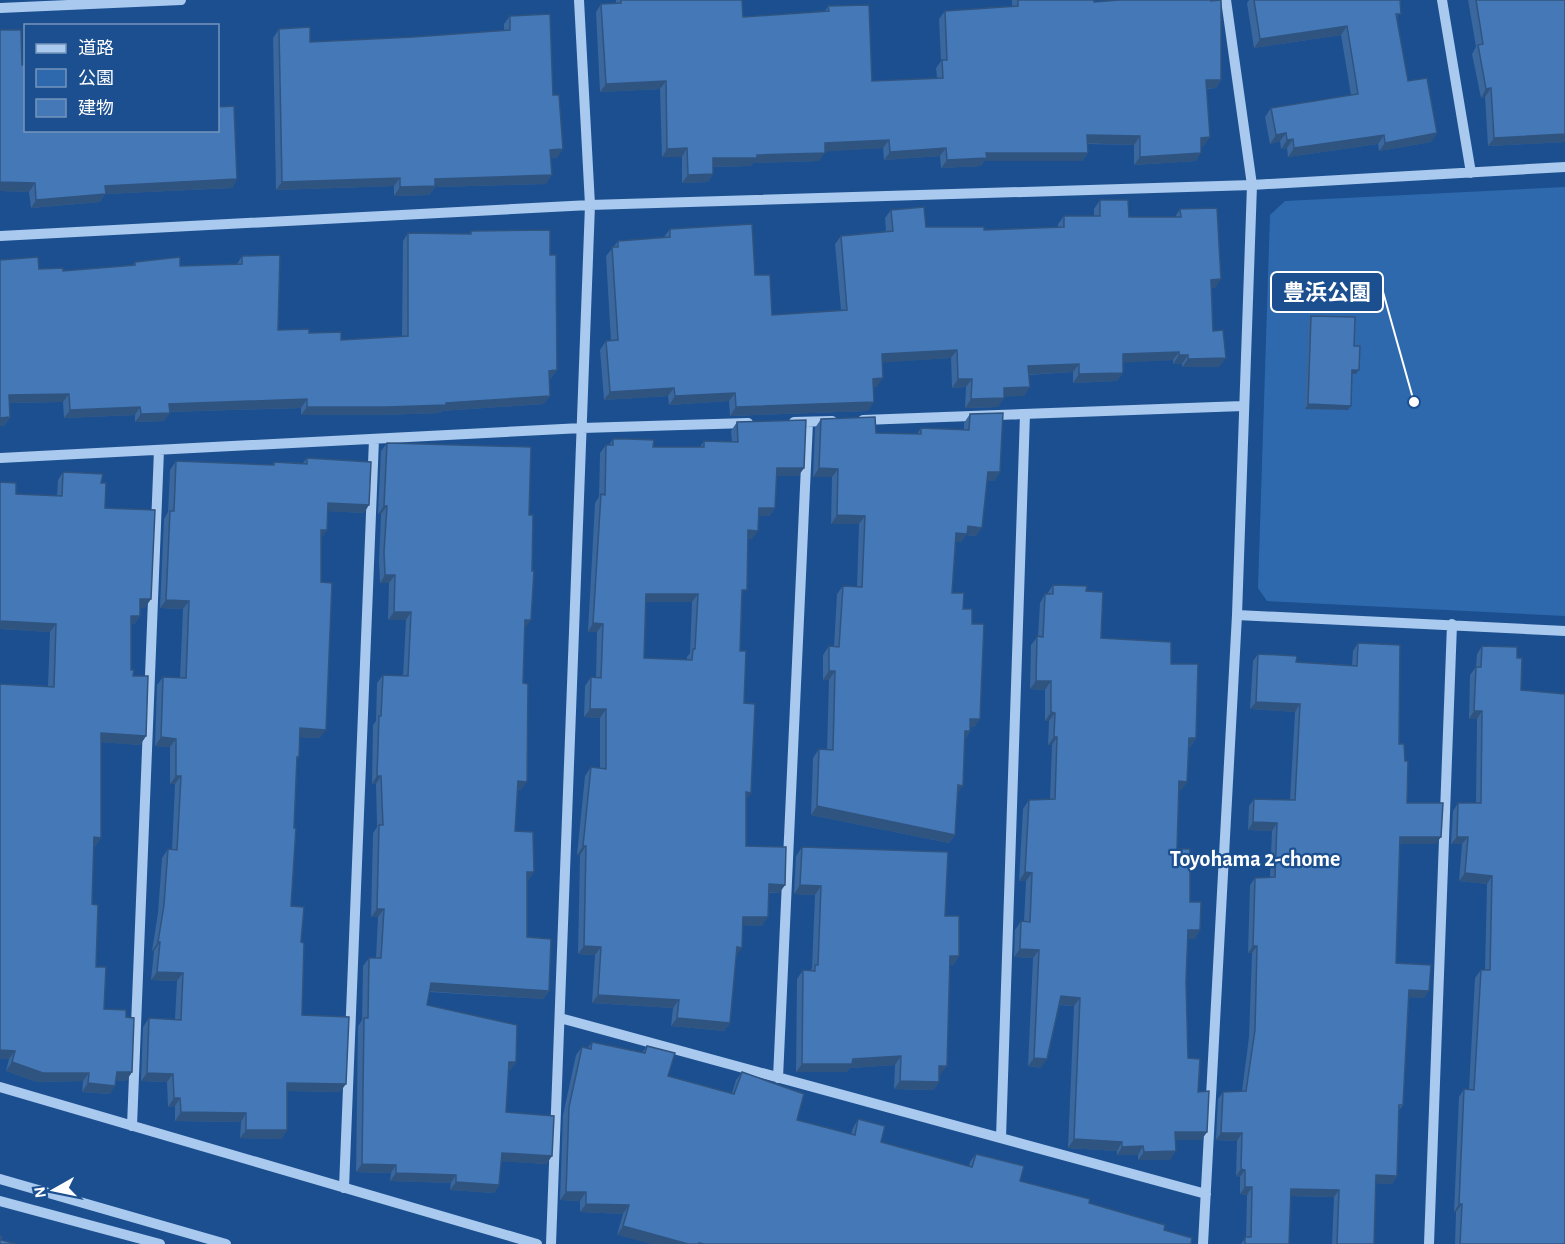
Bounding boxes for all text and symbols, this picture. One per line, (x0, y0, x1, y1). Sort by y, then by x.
legend (24, 24, 219, 132)
text: 道路 (78, 38, 114, 58)
text: 公園 (78, 69, 114, 88)
text: 建物 (78, 98, 114, 118)
callout: 豊浜公園 (1271, 272, 1383, 312)
text: 豊浜公園 (1283, 281, 1371, 304)
district label: Toyohama 2-chome (1170, 848, 1340, 871)
north arrow (24, 1160, 84, 1220)
text: N (31, 1185, 49, 1199)

